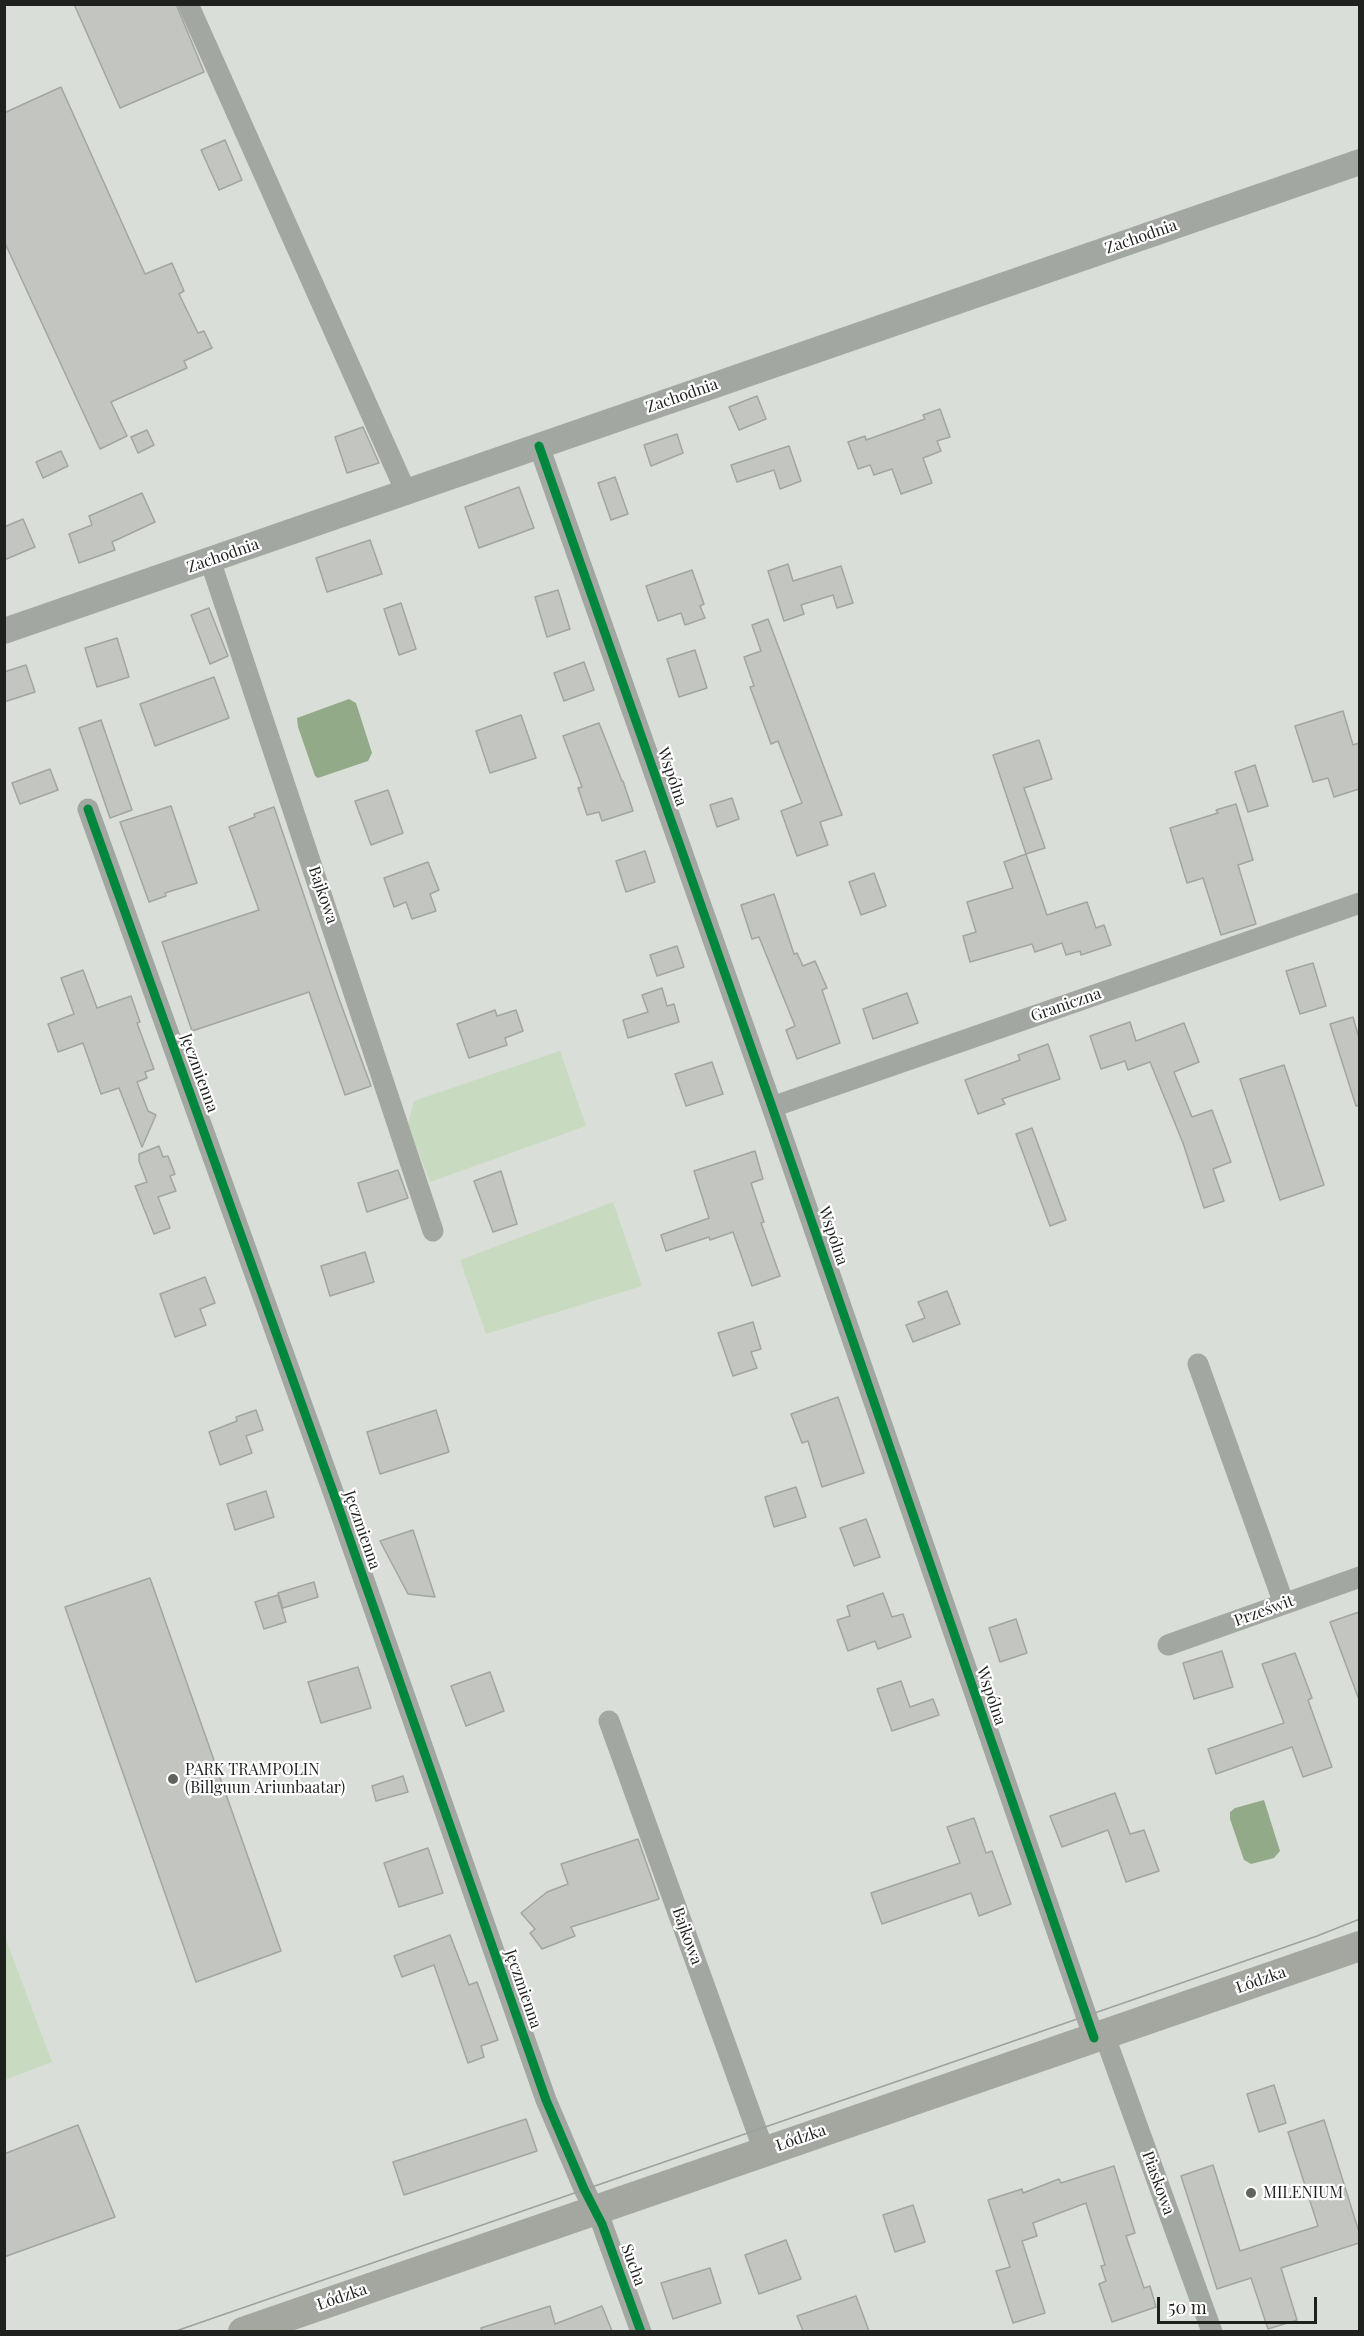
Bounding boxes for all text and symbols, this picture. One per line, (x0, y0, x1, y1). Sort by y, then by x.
street label: Zachodnia (1102, 216, 1180, 258)
street label: Zachodnia (643, 375, 721, 417)
street label: Zachodnia (184, 535, 262, 577)
street label: Wspólna (653, 745, 691, 809)
street label: Bajkowa (304, 864, 342, 926)
street label: Graniczna (1028, 984, 1104, 1026)
street label: Jęczmienna (176, 1031, 222, 1115)
street label: Wspólna (814, 1204, 852, 1268)
street label: Jęczmienna (339, 1488, 385, 1572)
street label: Prześwit (1232, 1591, 1296, 1631)
street label: Wspólna (972, 1664, 1010, 1728)
place label: PARK TRAMPOLIN (Billguun Ariunbaatar) (185, 1760, 345, 1798)
marker: PARK TRAMPOLIN (Billguun Ariunbaatar) (166, 1772, 180, 1786)
street label: Bajkowa (668, 1905, 706, 1967)
street label: Jęczmienna (500, 1947, 546, 2031)
street label: Łódzka (1233, 1963, 1289, 1997)
street label: Łódzka (773, 2121, 829, 2155)
street label: Piaskowa (1138, 2149, 1178, 2217)
place label: MILENIUM (1263, 2183, 1343, 2203)
marker: MILENIUM (1244, 2186, 1258, 2200)
street label: Sucha (617, 2241, 649, 2289)
street label: Łódzka (314, 2280, 370, 2314)
scale bar (1160, 2285, 1320, 2323)
text: 50 m (1168, 2295, 1207, 2319)

